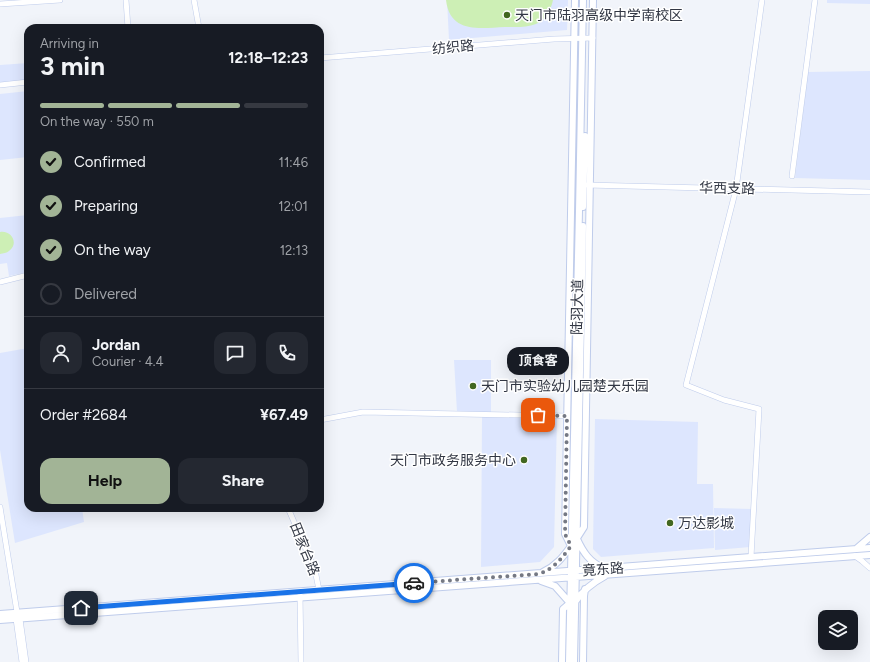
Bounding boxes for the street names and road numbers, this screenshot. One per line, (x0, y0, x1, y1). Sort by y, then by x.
street label: 纺织路 (431, 37, 475, 58)
street label: 华西支路 (699, 180, 755, 197)
street label: 陆羽大道 (569, 279, 586, 335)
street label: 田家台路 (286, 520, 323, 578)
street label: 竟东路 (581, 560, 625, 579)

